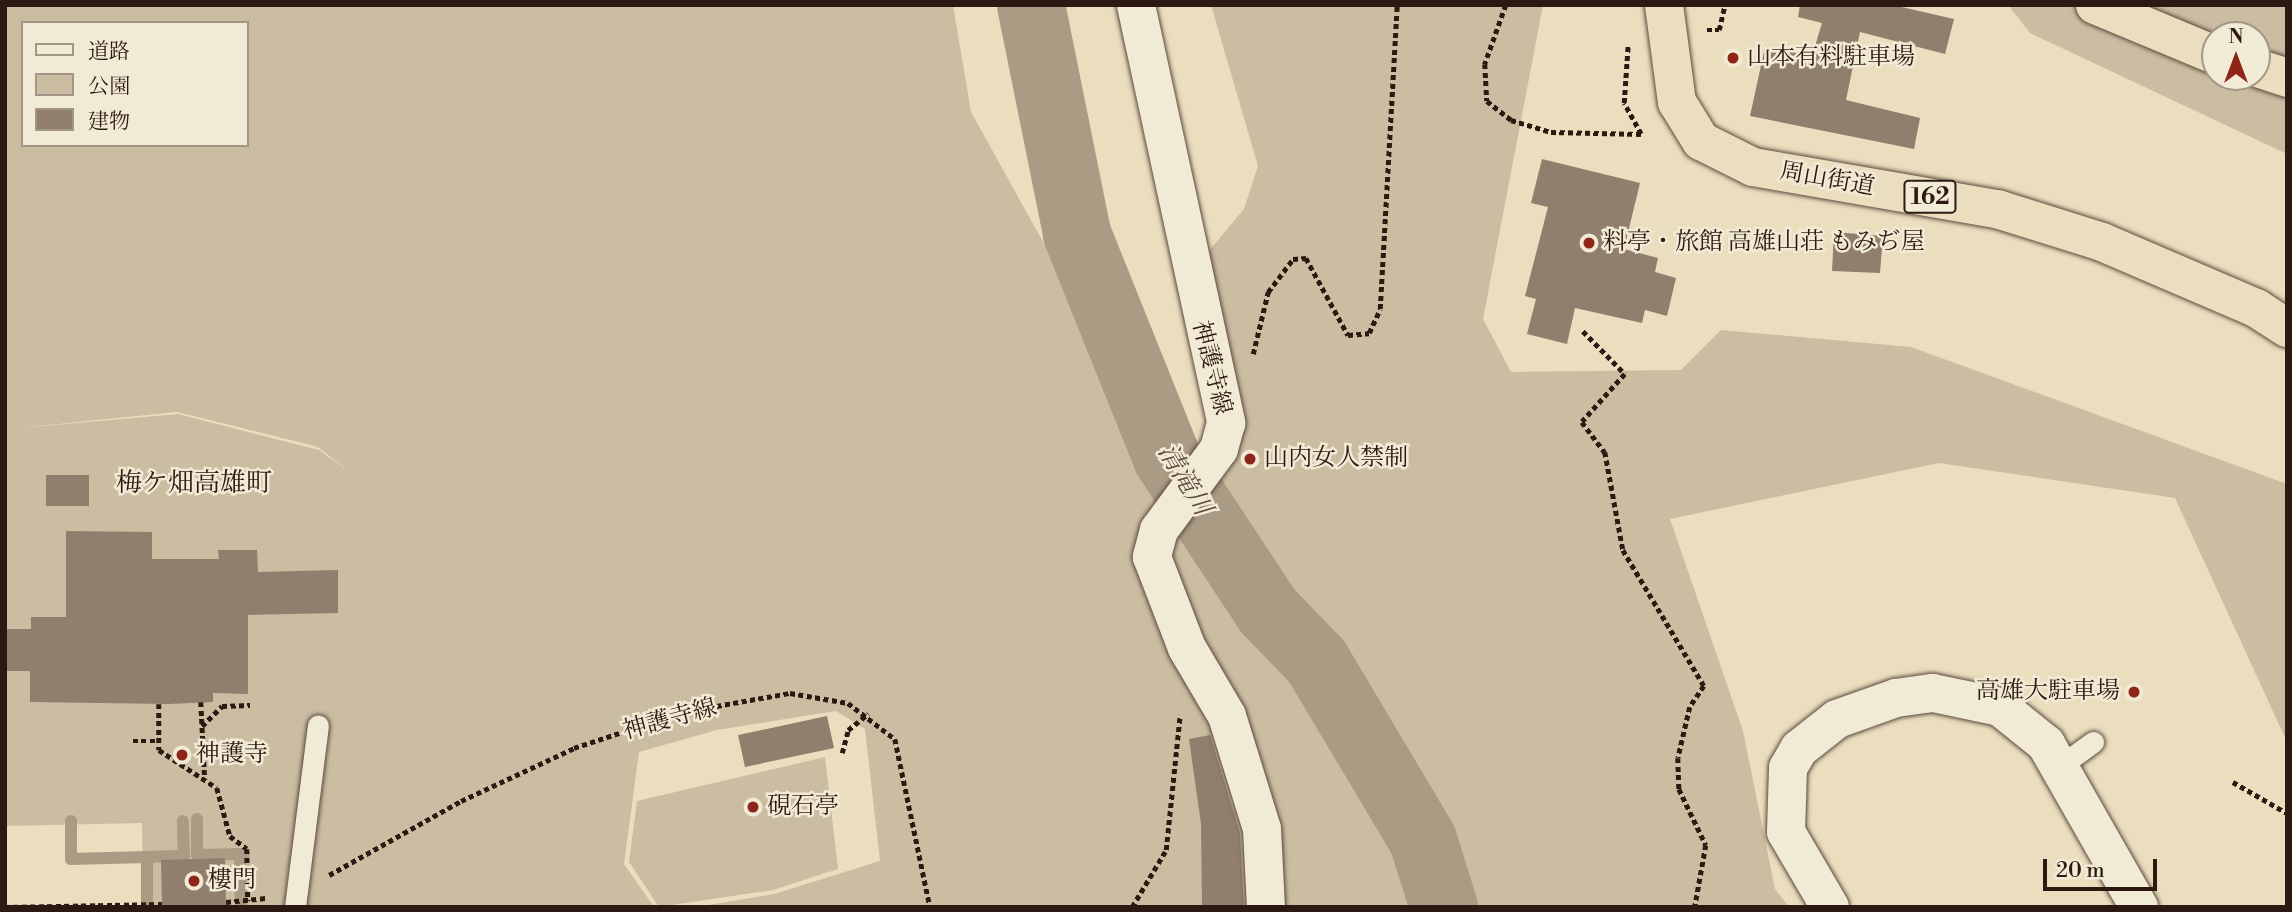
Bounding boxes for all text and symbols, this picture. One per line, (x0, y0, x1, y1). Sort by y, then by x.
legend (21, 21, 248, 147)
north arrow (2201, 21, 2271, 91)
text: N (2228, 25, 2244, 49)
text: 道路 (88, 39, 130, 65)
place label: 山本有料駐車場 (1747, 44, 1915, 72)
marker: 山本有料駐車場 (1725, 50, 1741, 66)
text: 公園 (88, 74, 130, 100)
text: 建物 (88, 109, 130, 135)
street label: 周山街道 (1777, 157, 1877, 203)
road number: 162 (1902, 178, 1958, 216)
place label: 料亭・旅館 高雄山荘 もみぢ屋 (1603, 229, 1925, 257)
marker: 料亭・旅館 高雄山荘 もみぢ屋 (1581, 235, 1597, 251)
street label: 神護寺線 (1185, 318, 1237, 418)
water label: 清滝川 (1151, 439, 1217, 521)
place label: 山内女人禁制 (1264, 445, 1408, 473)
marker: 山内女人禁制 (1242, 451, 1258, 467)
district label: 梅ケ畑高雄町 (116, 468, 272, 500)
place label: 高雄大駐車場 (1976, 678, 2120, 706)
marker: 高雄大駐車場 (2126, 684, 2142, 700)
street label: 神護寺線 (620, 694, 720, 746)
place label: 神護寺 (196, 741, 268, 769)
marker: 神護寺 (174, 747, 190, 763)
place label: 硯石亭 (767, 793, 839, 821)
marker: 硯石亭 (745, 799, 761, 815)
scale bar (2047, 846, 2161, 890)
text: 20 m (2056, 858, 2105, 884)
place label: 樓門 (208, 867, 256, 895)
marker: 樓門 (186, 873, 202, 889)

